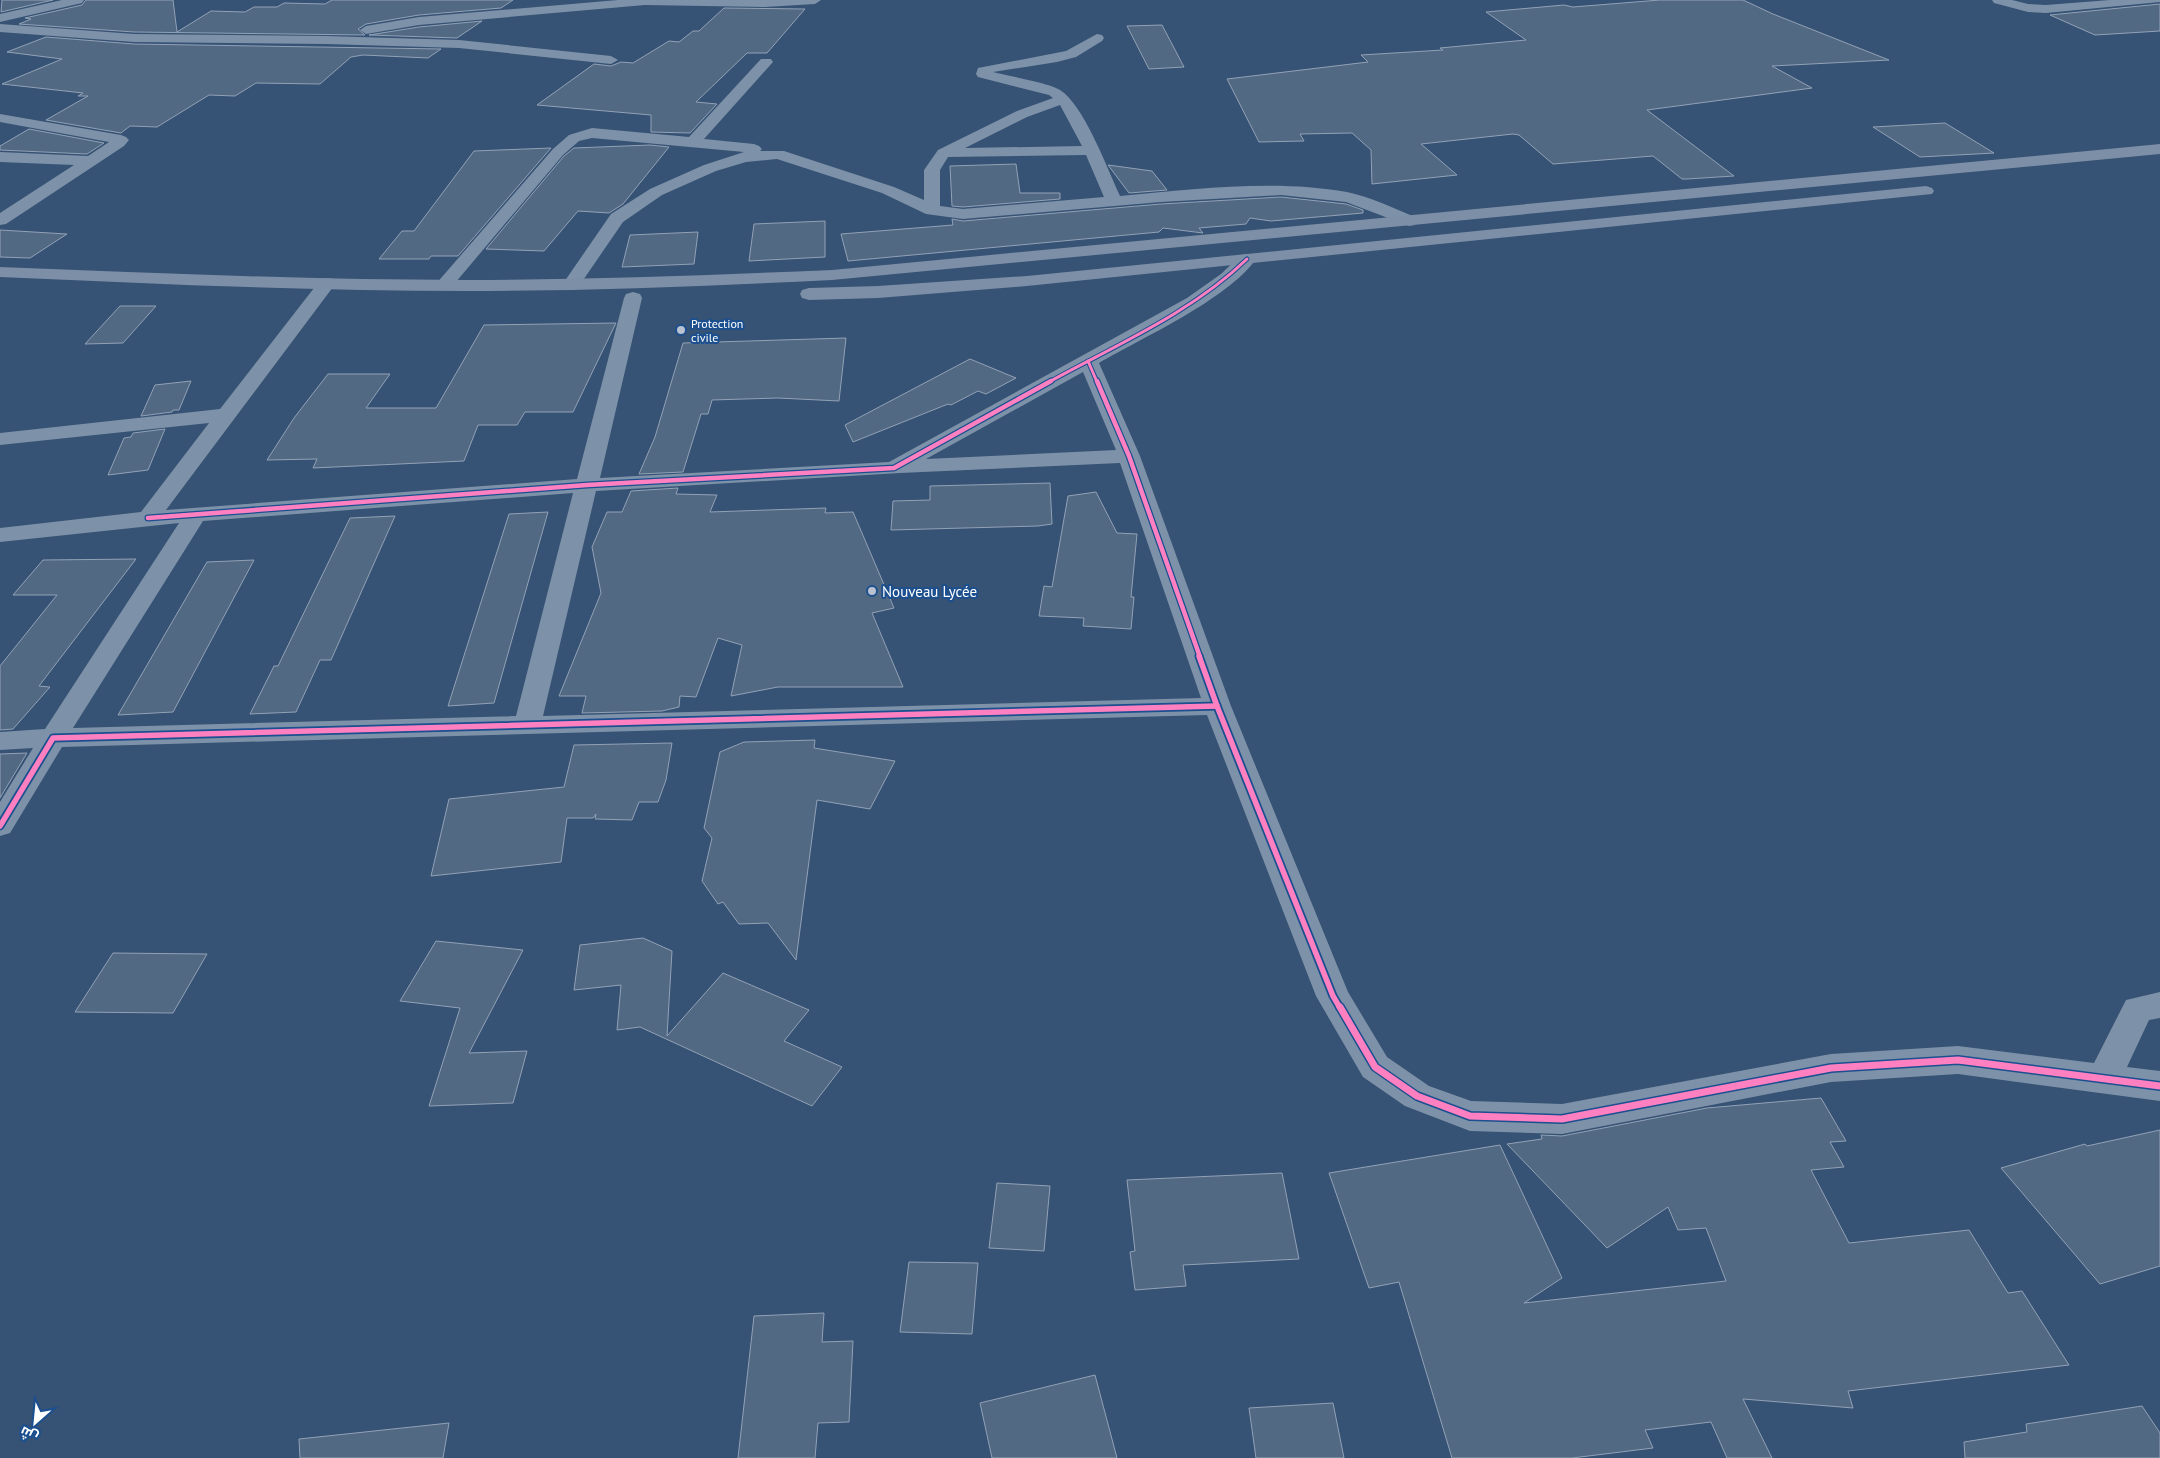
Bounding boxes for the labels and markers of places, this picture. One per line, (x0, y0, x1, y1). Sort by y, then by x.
place label: Protection civile (691, 316, 743, 345)
marker: Protection civile (675, 324, 687, 336)
place label: Nouveau Lycée (882, 582, 977, 601)
marker: Nouveau Lycée (866, 585, 878, 597)

